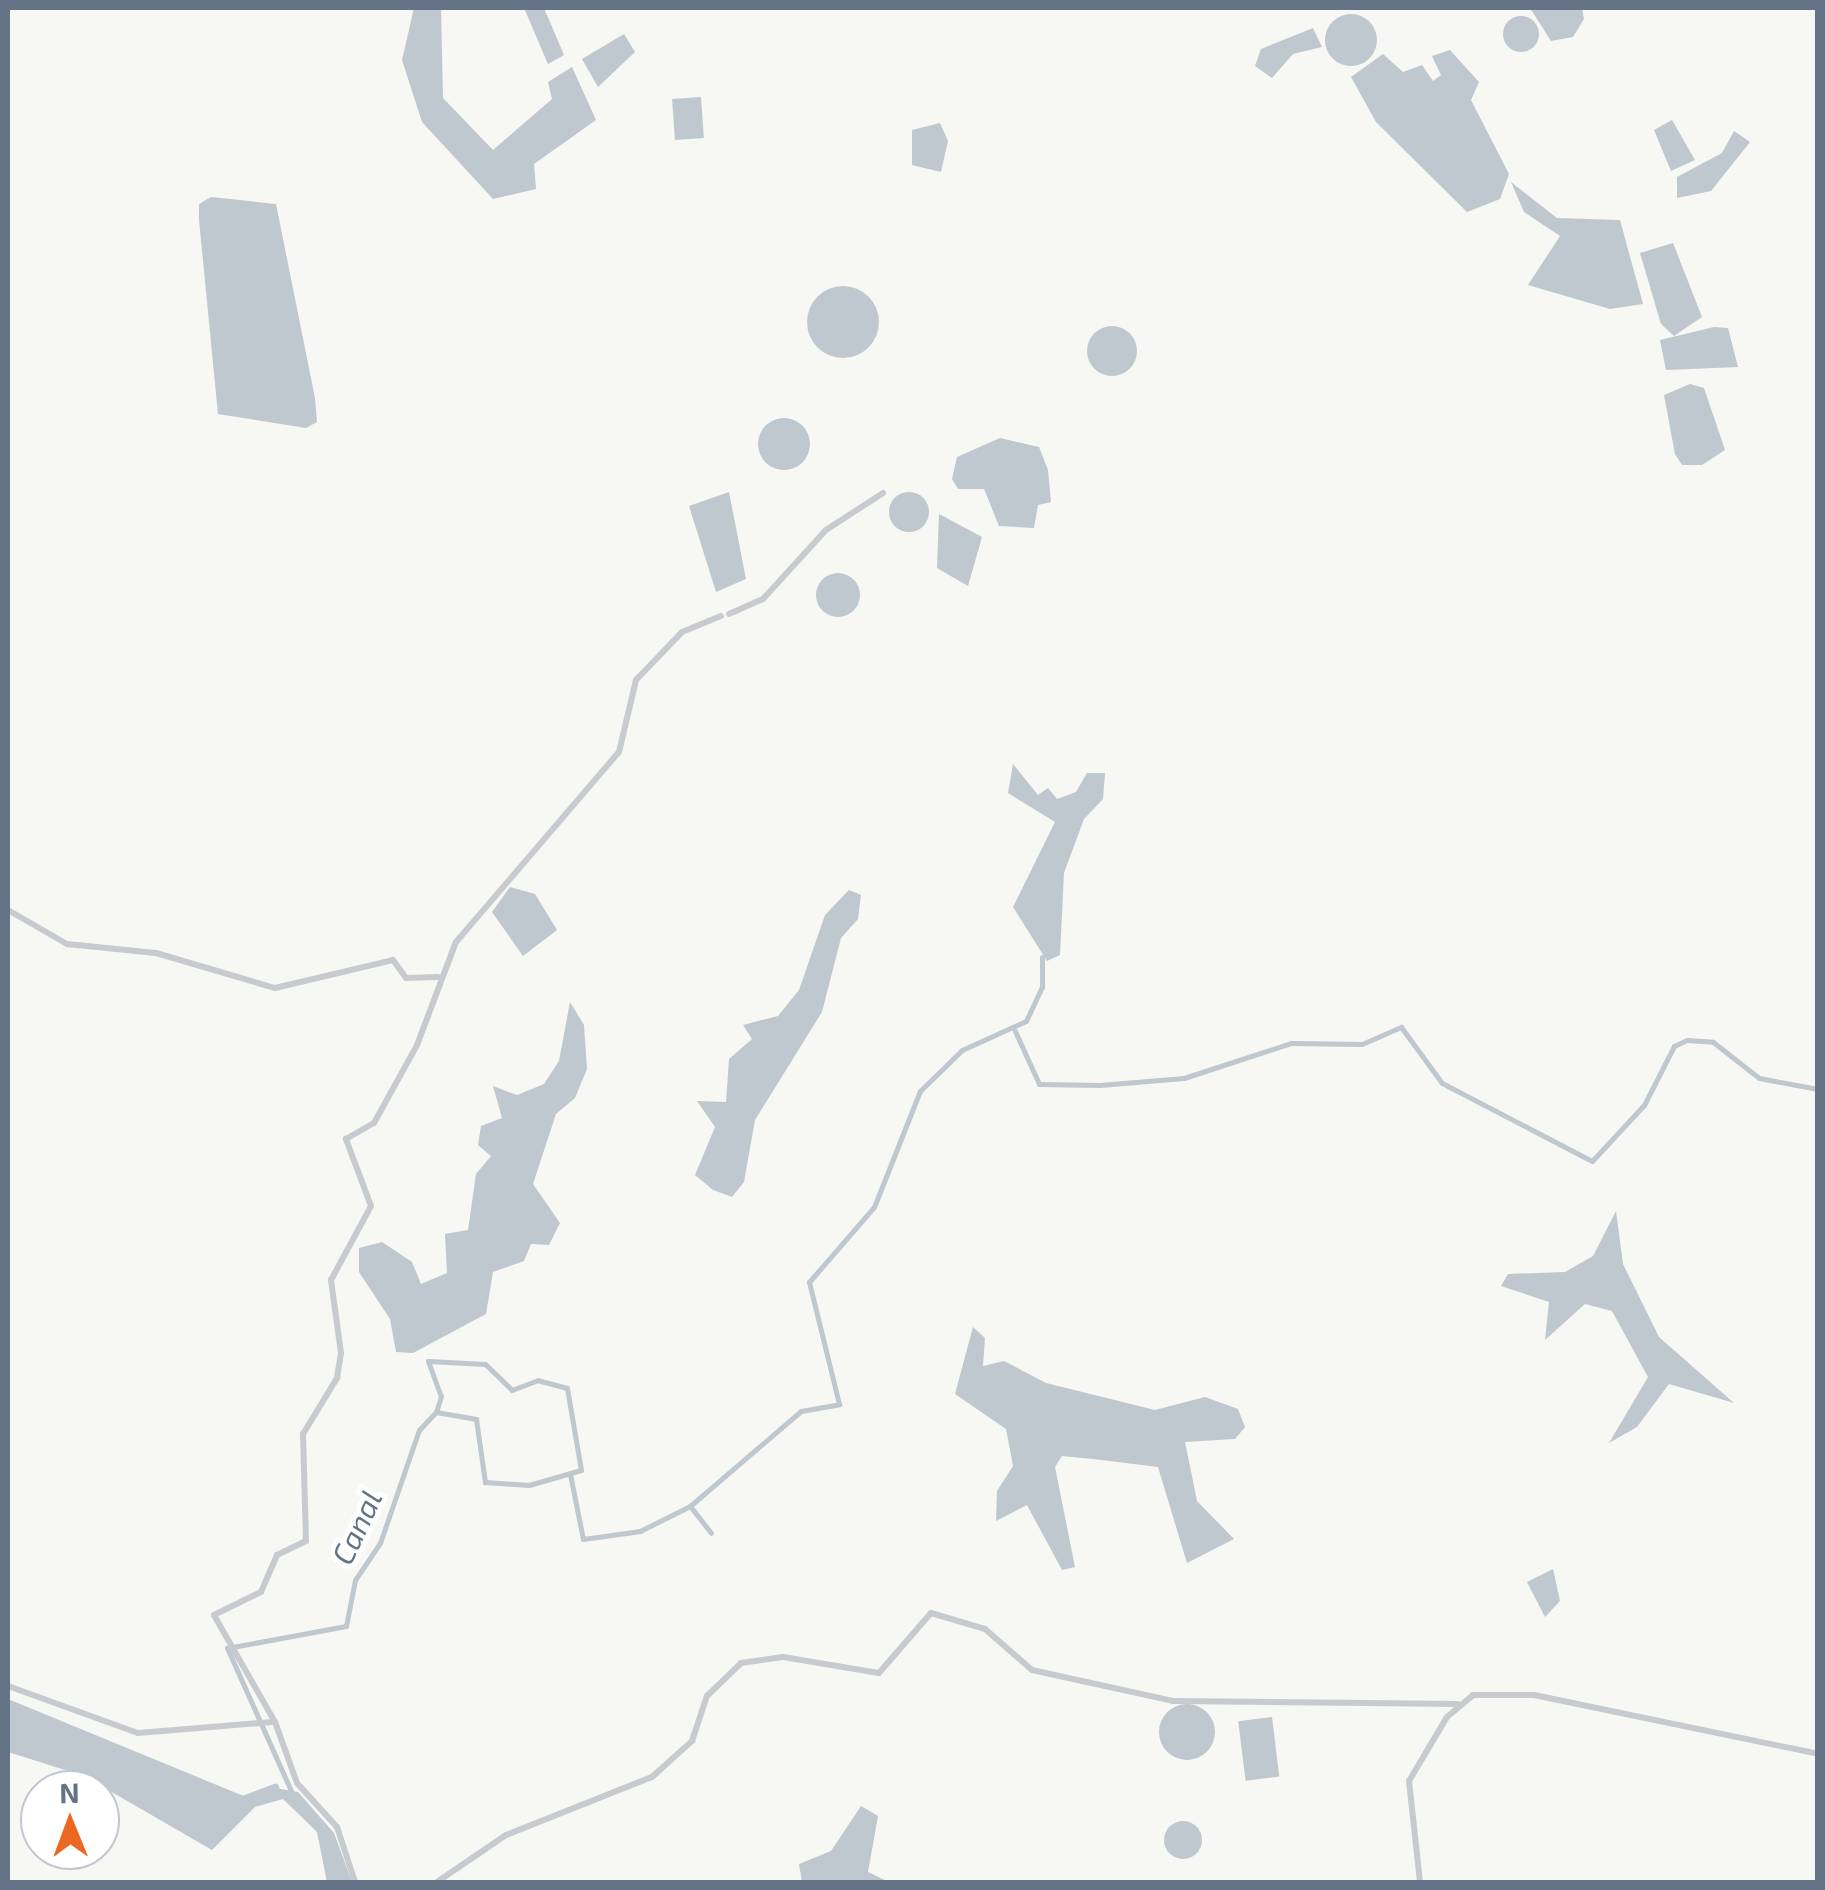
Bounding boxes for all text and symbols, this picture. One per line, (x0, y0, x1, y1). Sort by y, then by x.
water label: Canal (323, 1484, 389, 1570)
north arrow (20, 1770, 120, 1870)
text: N (59, 1775, 80, 1809)

